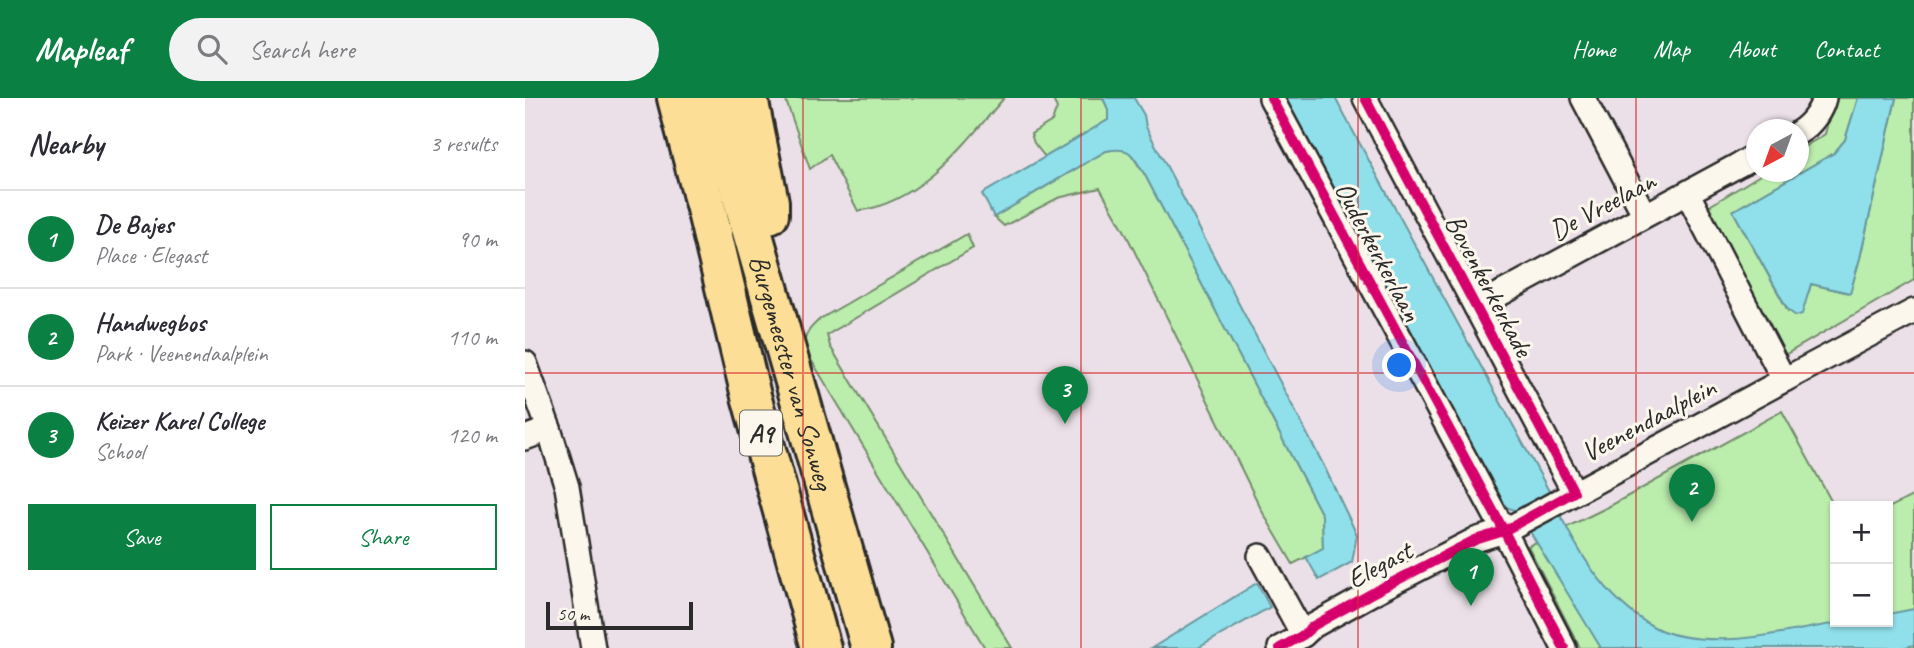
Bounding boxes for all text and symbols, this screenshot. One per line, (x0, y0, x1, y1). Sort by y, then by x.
search box (169, 18, 659, 81)
text: Mapleaf (35, 28, 127, 70)
icon: search (193, 30, 231, 68)
text: Search here (249, 33, 355, 66)
text: Home (1572, 34, 1615, 64)
text: Map (1653, 34, 1690, 64)
text: About (1728, 34, 1776, 64)
text: Contact (1814, 34, 1879, 64)
north arrow (1746, 119, 1809, 182)
text: Nearby (28, 125, 104, 163)
text: 3 results (430, 129, 497, 158)
street label: De Vreelaan (1543, 162, 1662, 248)
street label: Ouderkerkerlaan (1327, 175, 1430, 327)
text: De Bajes (95, 208, 173, 241)
street label: Bovenkerkerkade (1438, 208, 1542, 364)
text: 1 (46, 225, 56, 254)
text: 90 m (458, 225, 497, 254)
text: Place · Elegast (95, 241, 207, 270)
street label: Burgemeester van Sonweg (742, 251, 842, 495)
text: Handwegbos (95, 306, 206, 339)
text: 2 (46, 323, 56, 352)
text: 110 m (448, 323, 497, 352)
text: Park · Veenendaalplein (95, 339, 268, 368)
your location (1382, 348, 1416, 382)
pin: 3 (1042, 366, 1088, 424)
street label: Veenendaalplein (1575, 369, 1723, 469)
text: Keizer Karel College (95, 404, 264, 437)
road number: A9 (740, 410, 782, 456)
text: 3 (46, 421, 56, 450)
text: 120 m (448, 421, 497, 450)
text: School (95, 437, 144, 466)
pin: 2 (1669, 464, 1715, 522)
map controls (1830, 501, 1893, 627)
button: + (1830, 501, 1893, 564)
button: Save (28, 504, 256, 570)
button: Share (270, 504, 497, 570)
street label: Elegast (1341, 532, 1420, 596)
pin: 1 (1448, 548, 1494, 606)
button: − (1830, 564, 1893, 627)
scale bar (546, 599, 693, 631)
text: 50 m (557, 602, 589, 626)

